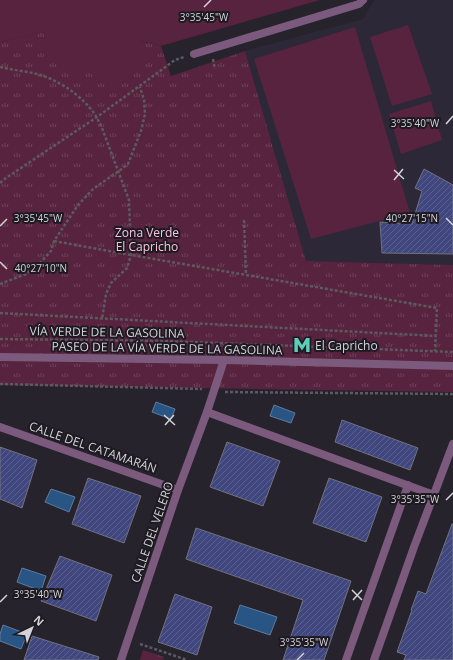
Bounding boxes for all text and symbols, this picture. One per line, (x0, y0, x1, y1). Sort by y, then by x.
text: 3°35'45"W (180, 10, 229, 24)
text: 3°35'40"W (391, 116, 440, 130)
text: 3°35'45"W (14, 211, 63, 225)
text: 40°27'15"N (386, 211, 438, 225)
park label: Zona Verde El Capricho (115, 224, 179, 255)
text: 40°27'10"N (15, 261, 67, 275)
street label: VÍA VERDE DE LA GASOLINA (29, 322, 185, 342)
metro station icon: El Capricho (292, 335, 312, 355)
street label: PASEO DE LA VÍA VERDE DE LA GASOLINA (51, 337, 283, 359)
place label: El Capricho (315, 337, 378, 354)
street label: CALLE DEL CATAMARÁN (27, 417, 159, 477)
street label: CALLE DEL VELERO (127, 479, 177, 585)
text: 3°35'35"W (391, 492, 440, 506)
text: 3°35'40"W (14, 587, 63, 601)
north arrow (12, 608, 52, 648)
text: N (31, 612, 48, 629)
text: 3°35'35"W (280, 635, 329, 649)

